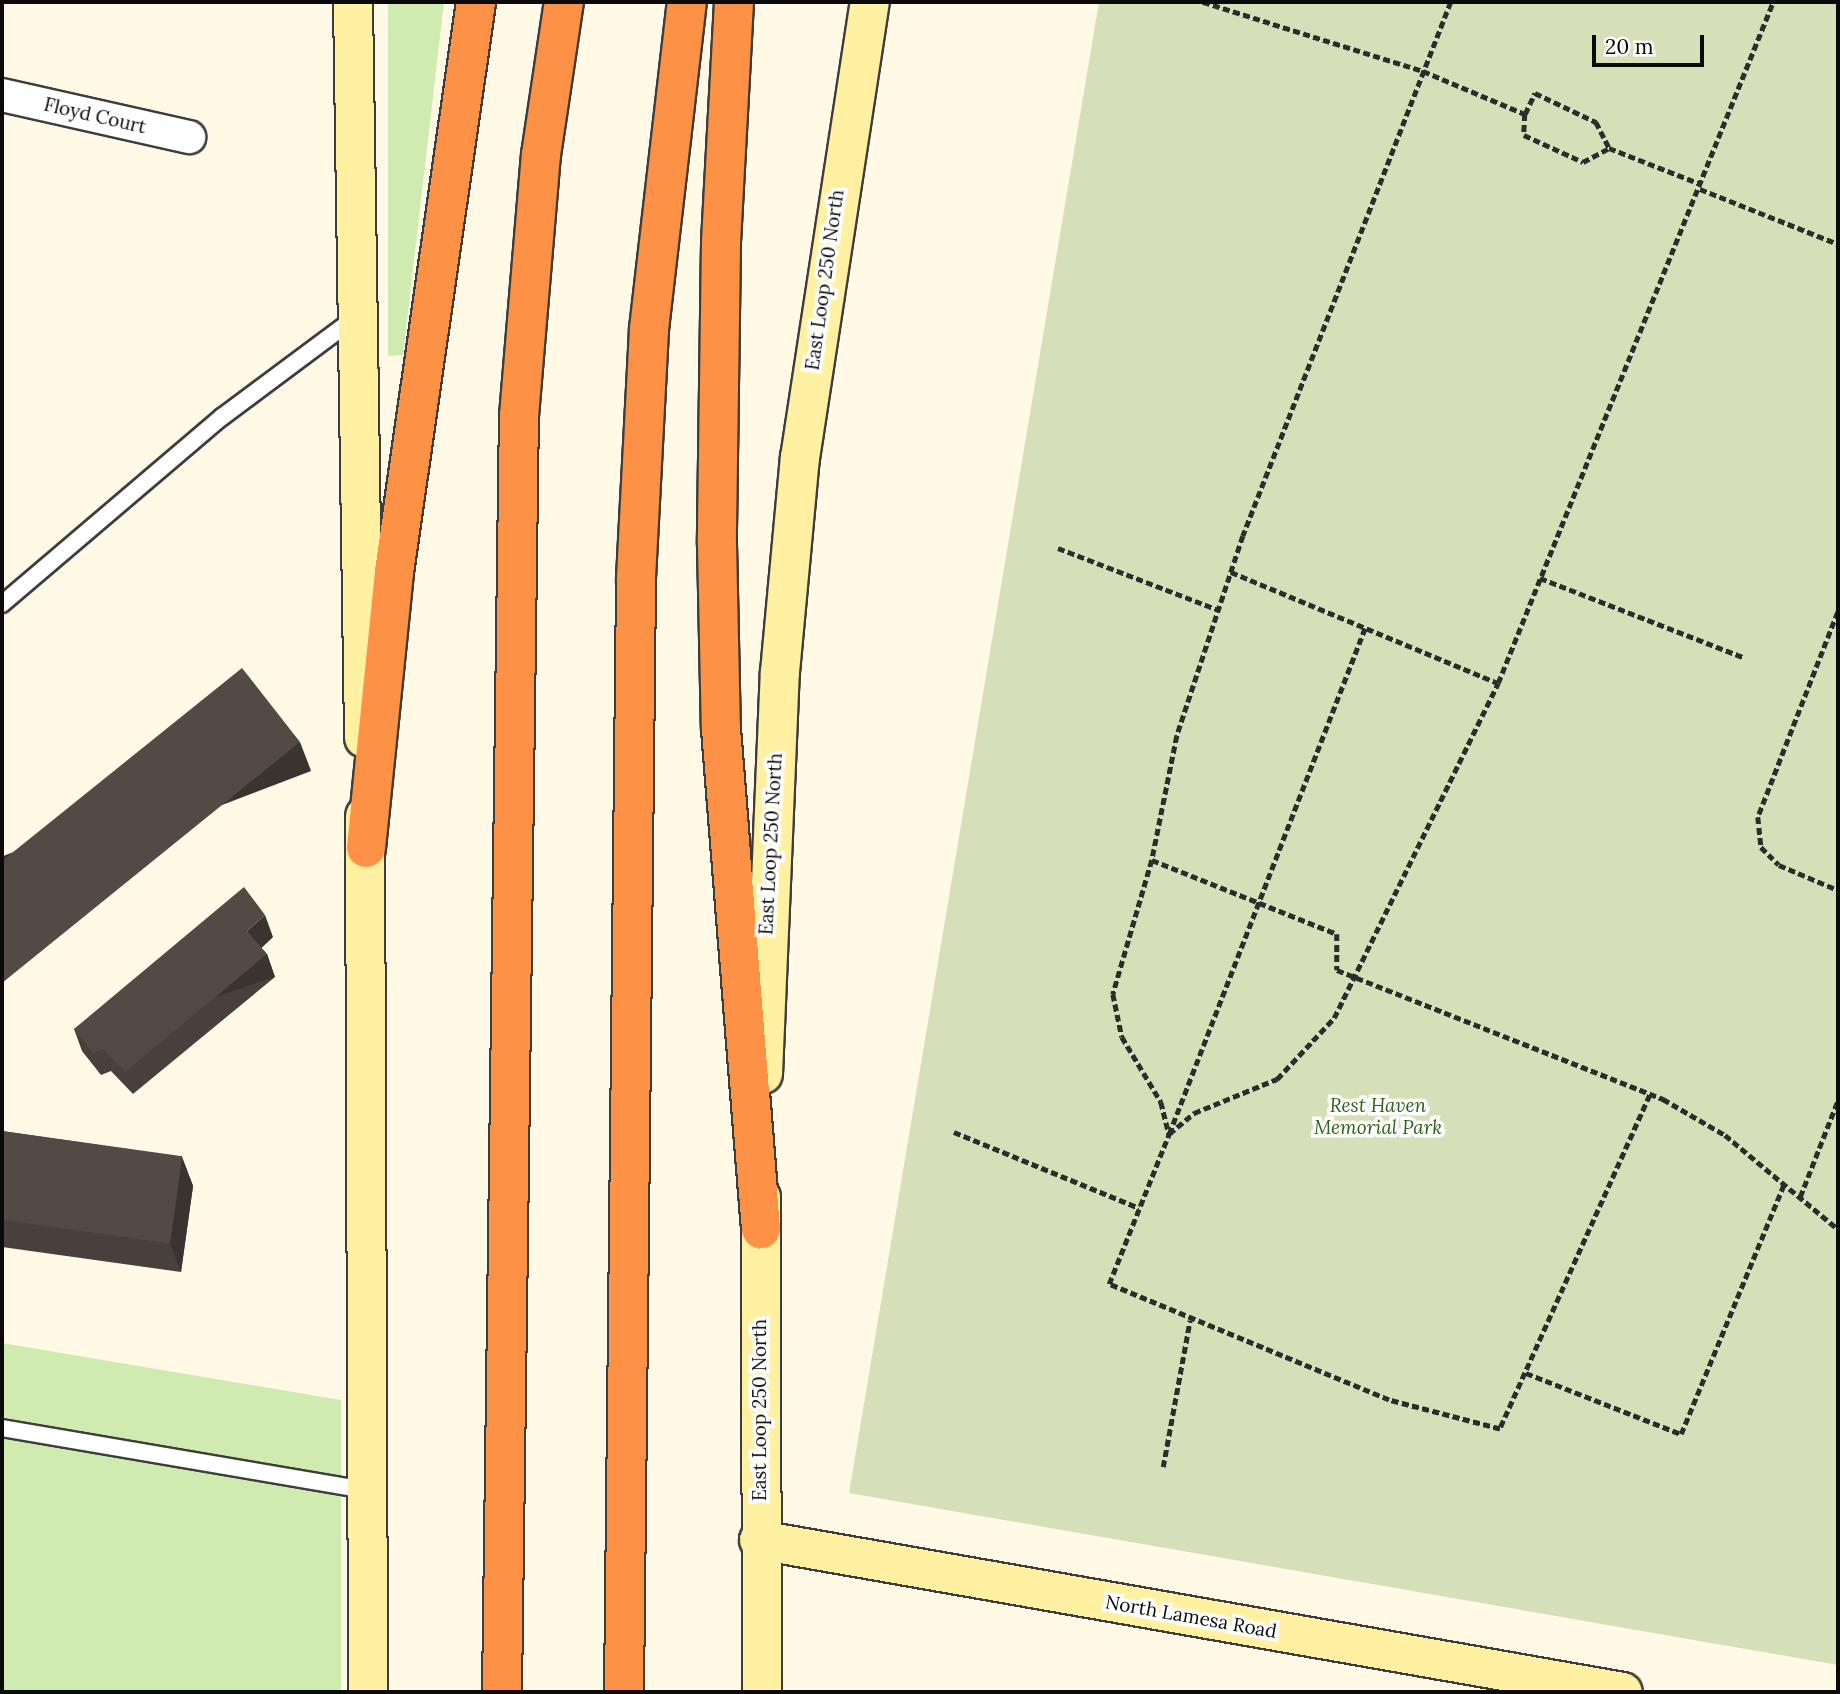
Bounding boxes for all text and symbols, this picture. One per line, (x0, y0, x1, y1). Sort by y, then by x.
scale bar (1595, 21, 1707, 65)
text: 20 m (1605, 33, 1654, 60)
street label: Floyd Court (42, 93, 148, 139)
street label: East Loop 250 North (801, 188, 849, 372)
street label: East Loop 250 North (755, 752, 787, 936)
park label: Rest Haven Memorial Park (1314, 1095, 1442, 1139)
street label: East Loop 250 North (749, 1319, 771, 1501)
street label: North Lamesa Road (1104, 1591, 1278, 1643)

